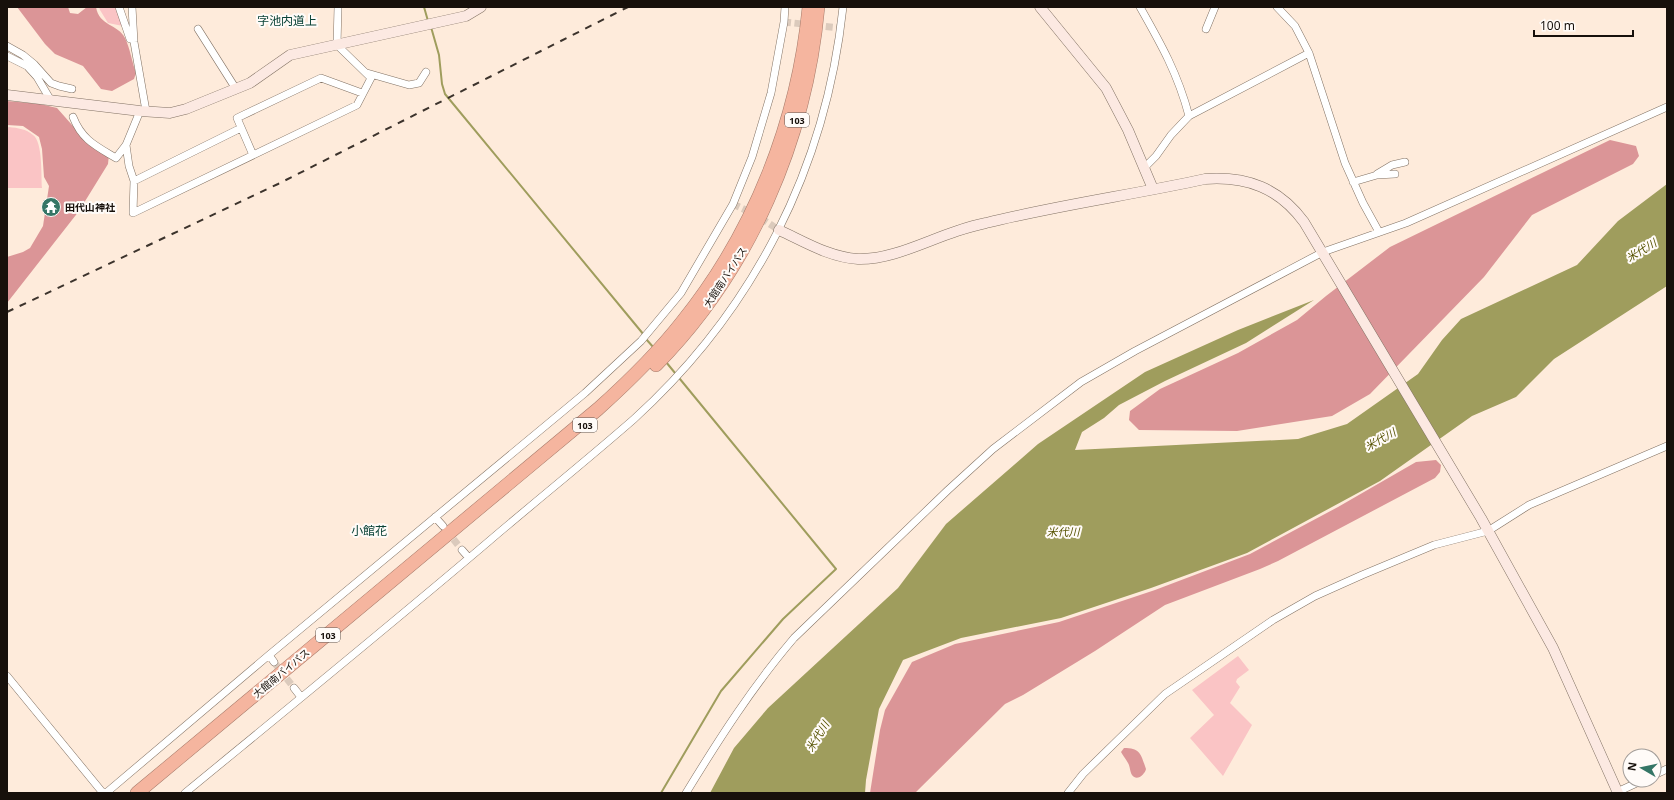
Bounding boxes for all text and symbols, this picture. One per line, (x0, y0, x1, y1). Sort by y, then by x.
district label: 字池内道上 (257, 12, 317, 29)
scale bar (1534, 12, 1633, 38)
text: 100 m (1540, 17, 1575, 34)
road number: 103 (785, 113, 809, 127)
temple icon: 田代山神社 (40, 196, 62, 218)
place label: 田代山神社 (65, 200, 116, 214)
water label: 米代川 (1623, 235, 1660, 265)
street label: 大館南バイパス (700, 244, 750, 310)
road number: 103 (573, 418, 597, 432)
water label: 米代川 (1362, 424, 1399, 454)
district label: 小館花 (351, 522, 387, 539)
water label: 米代川 (1047, 524, 1080, 539)
road number: 103 (316, 628, 340, 642)
street label: 大館南バイパス (250, 645, 312, 701)
water label: 米代川 (802, 717, 833, 754)
north arrow (1622, 748, 1662, 788)
text: N (1624, 761, 1640, 772)

